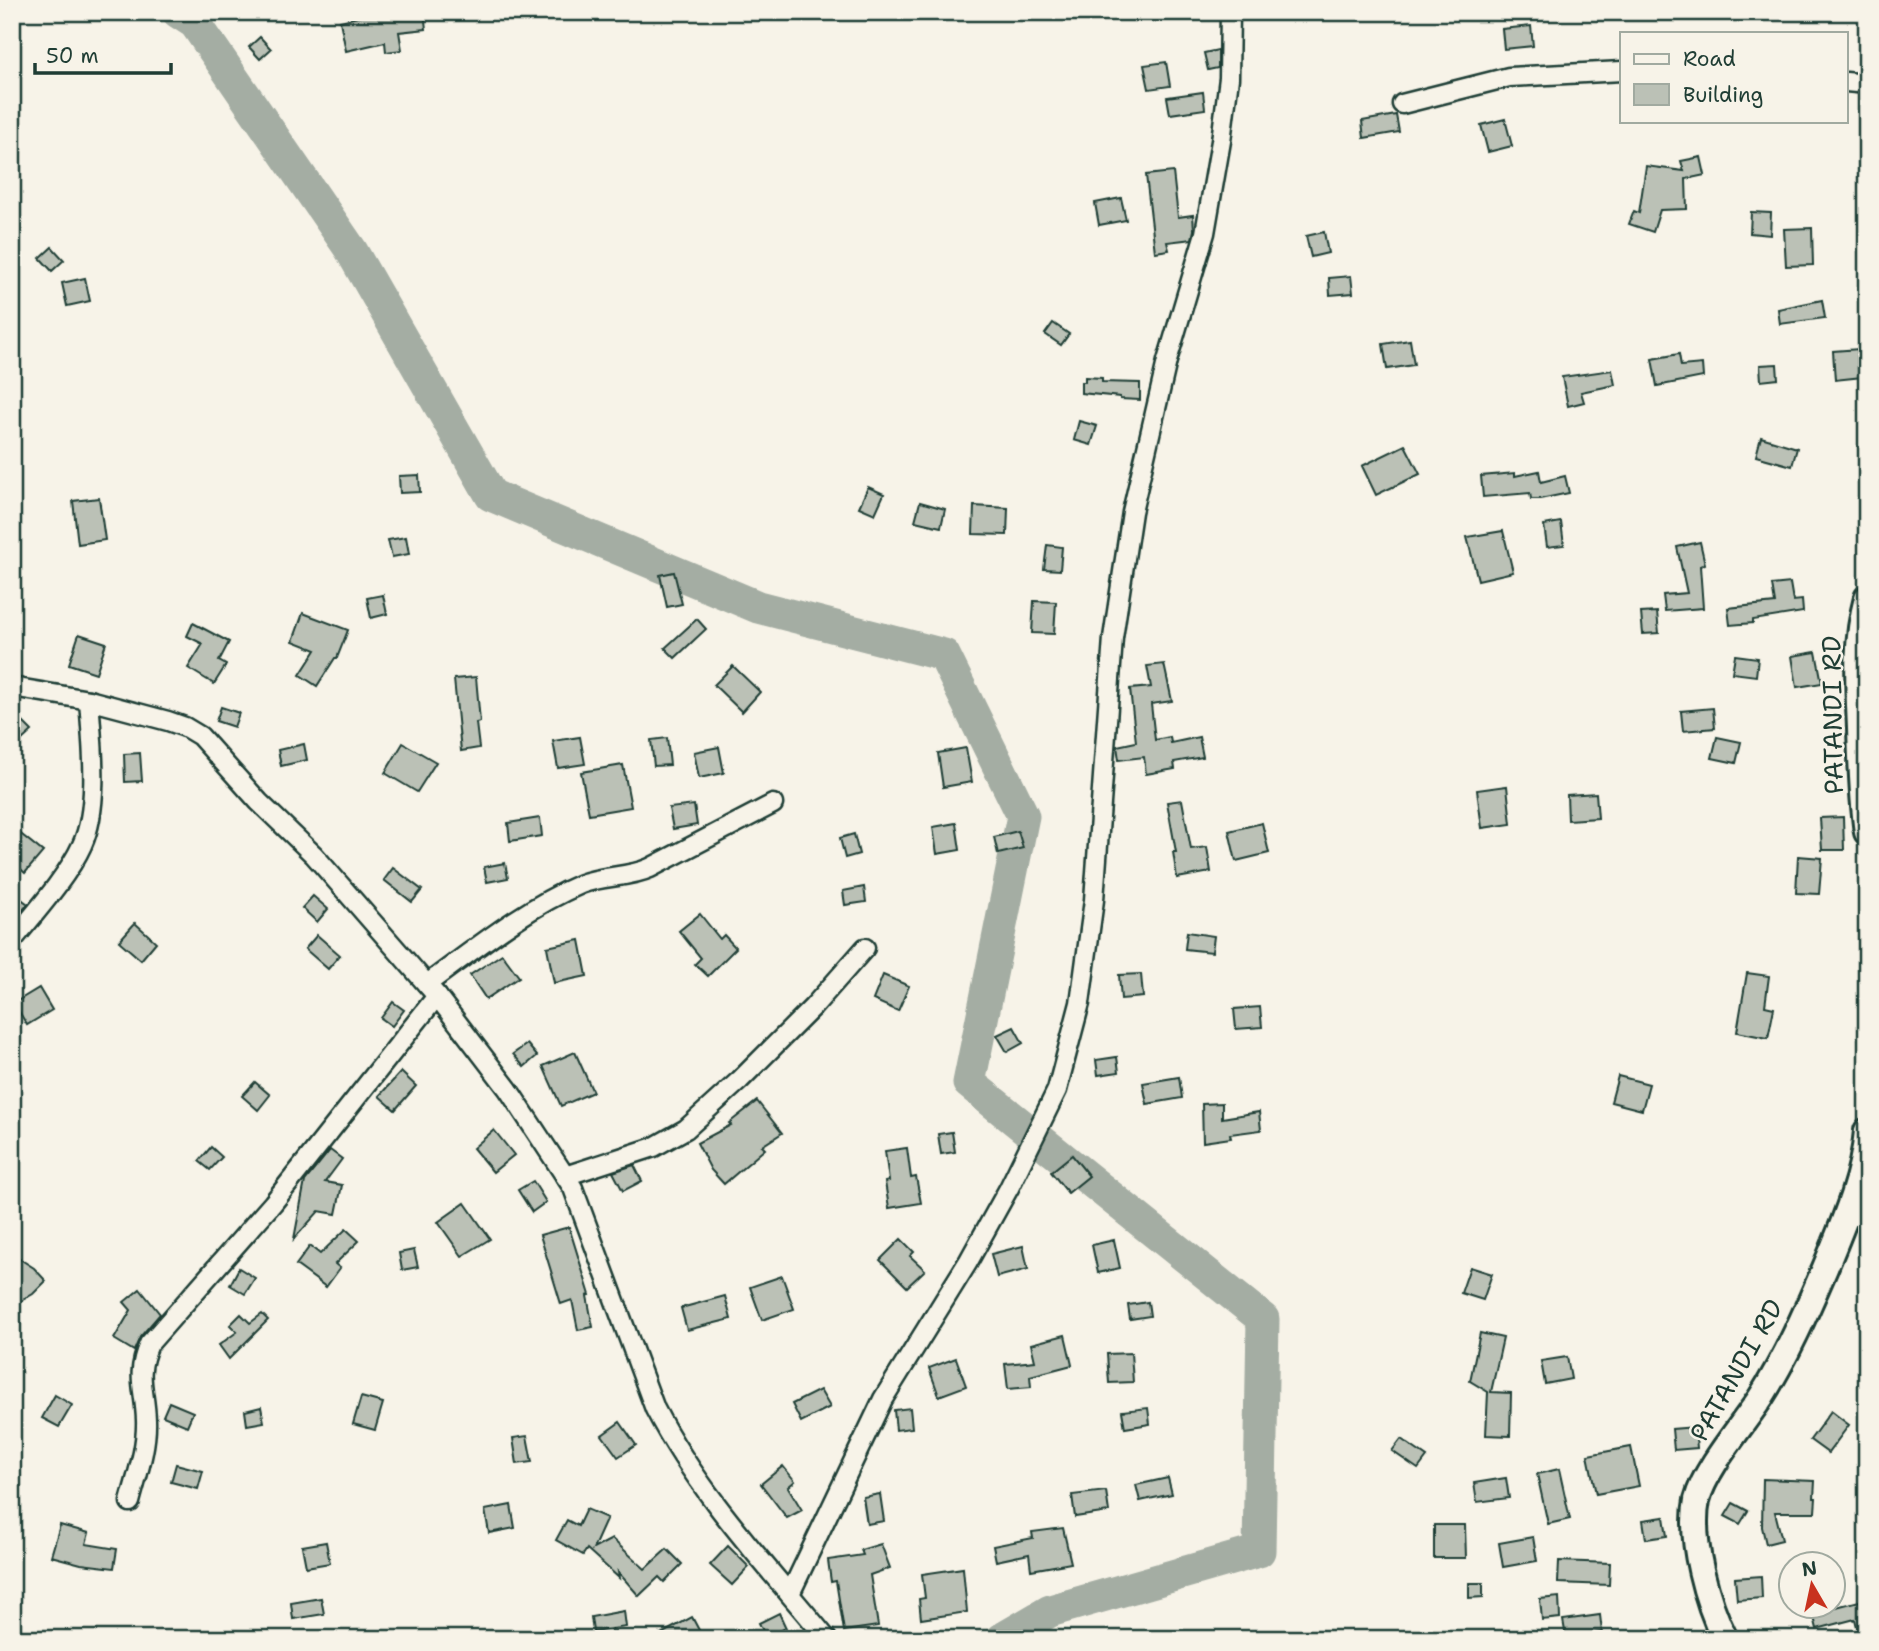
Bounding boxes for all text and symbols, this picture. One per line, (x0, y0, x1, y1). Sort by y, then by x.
scale bar (35, 32, 172, 76)
legend (1620, 32, 1848, 122)
text: 50 m (46, 42, 99, 70)
text: Road (1683, 45, 1736, 73)
text: Building (1683, 81, 1763, 109)
street label: PATANDI RD (1813, 635, 1851, 795)
street label: PATANDI RD (1681, 1292, 1791, 1448)
north arrow (1778, 1550, 1848, 1620)
text: N (1800, 1555, 1819, 1582)

